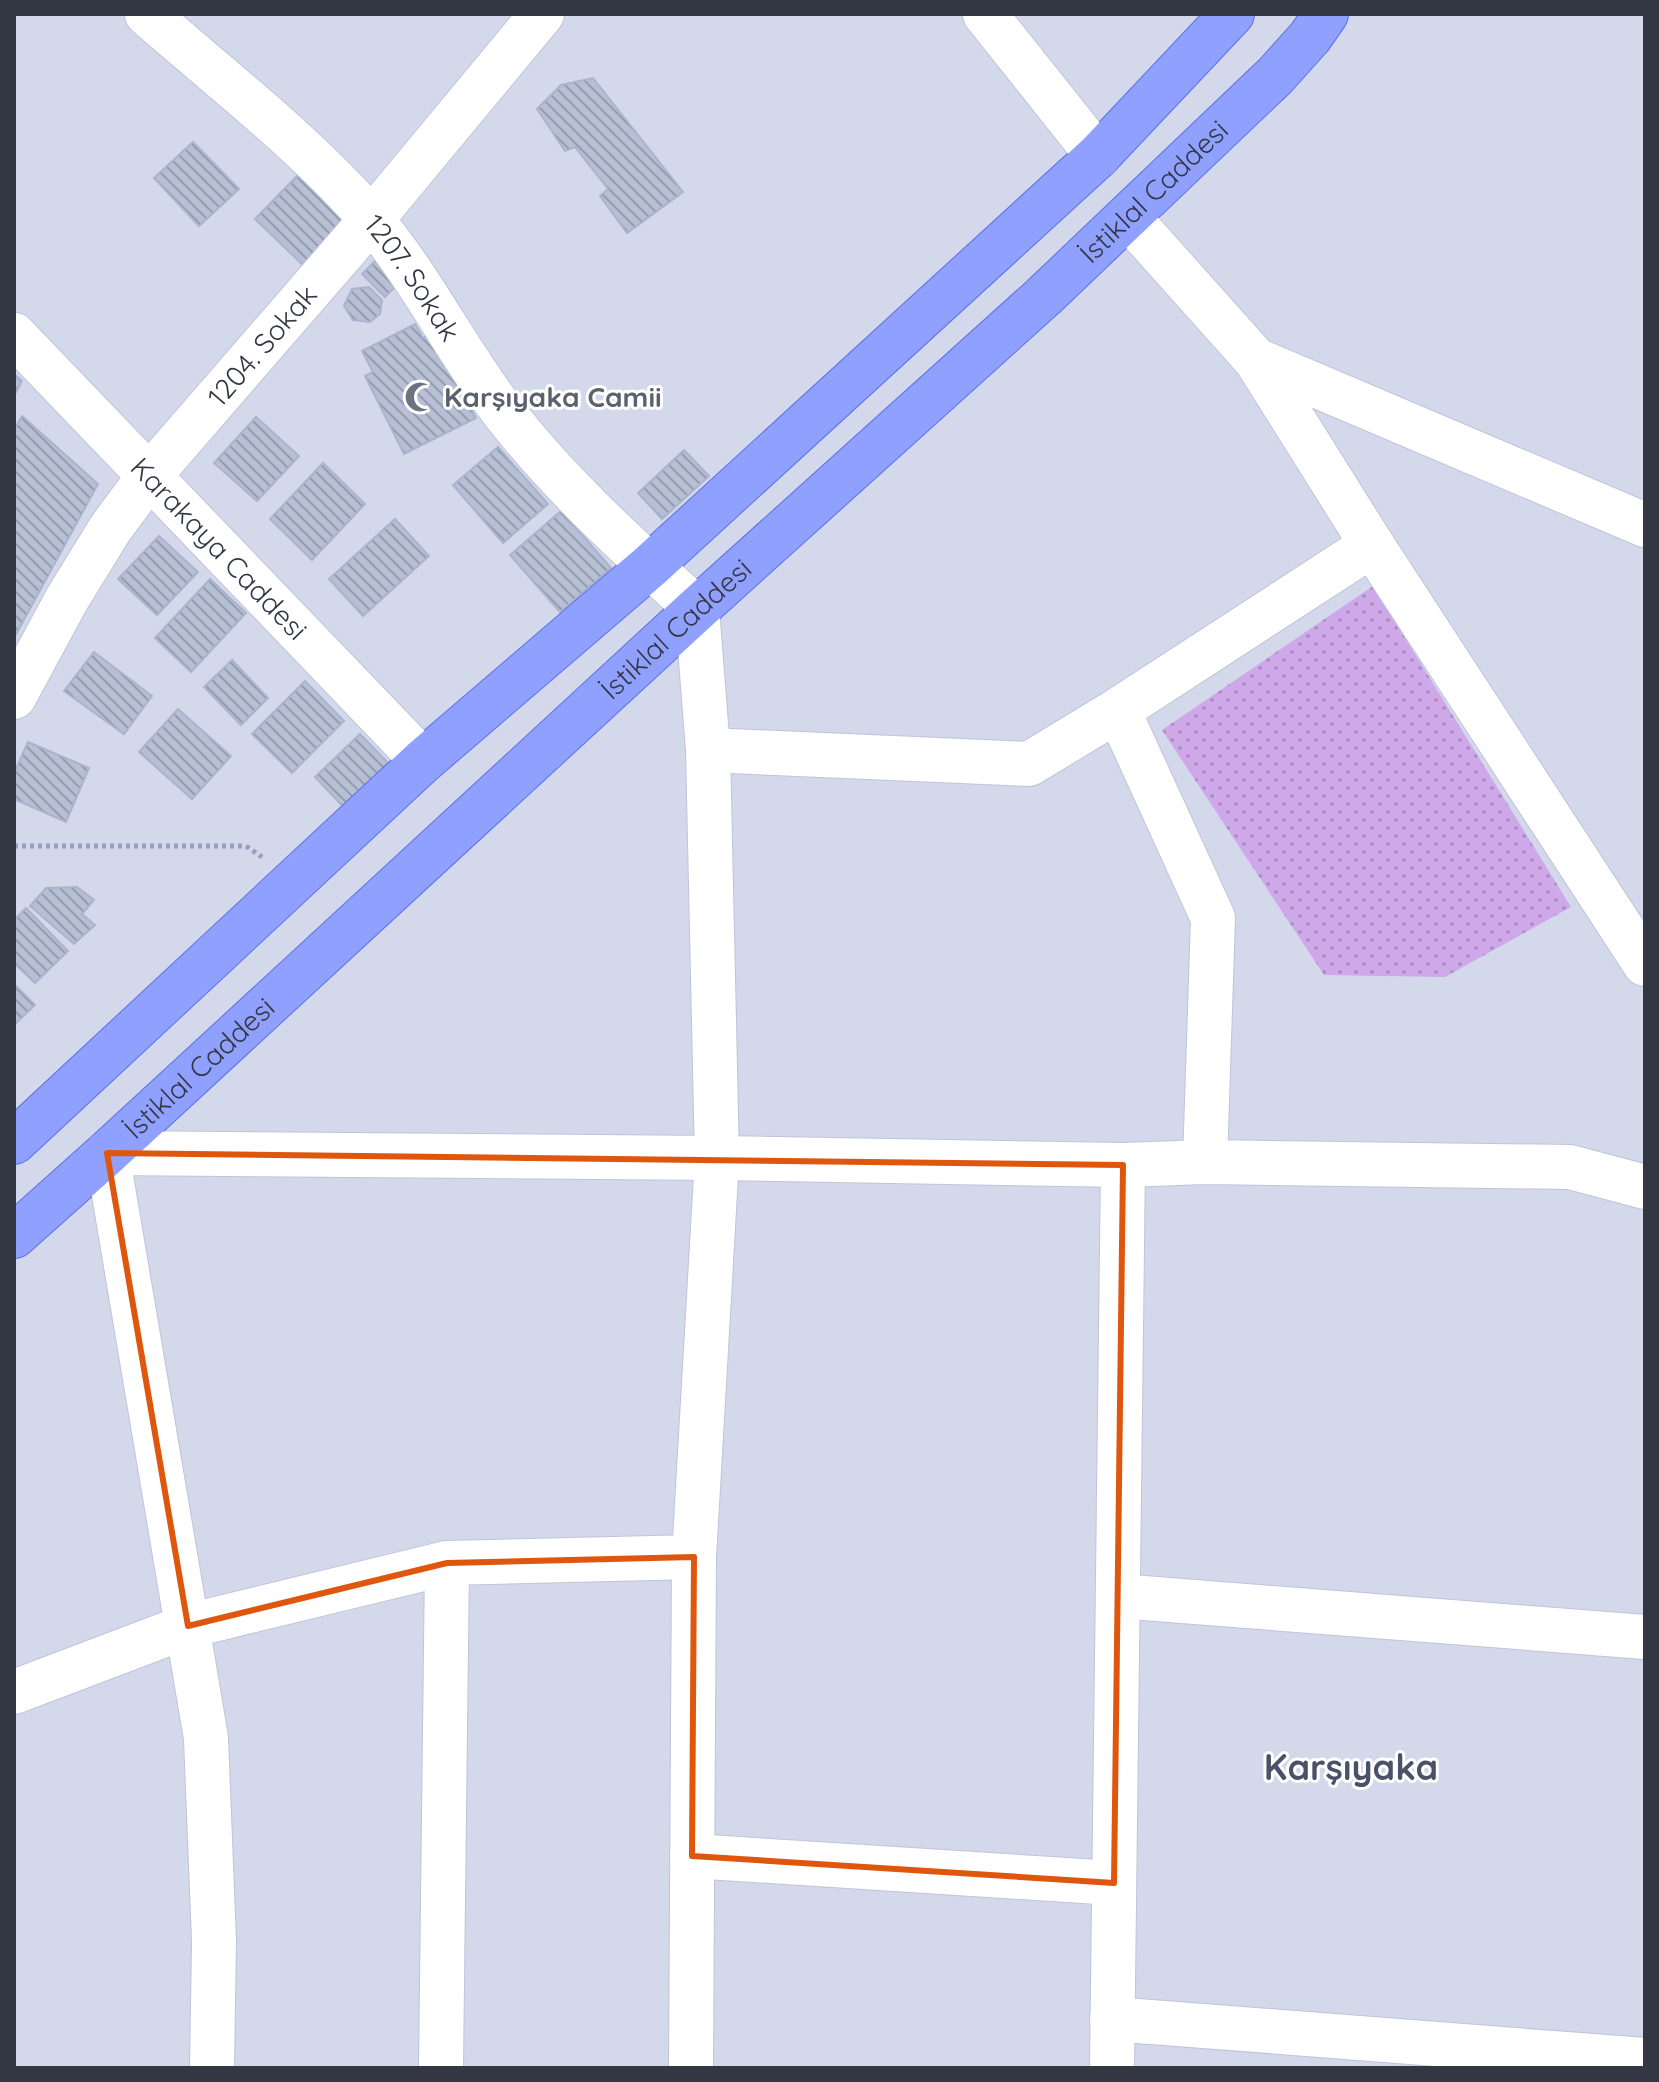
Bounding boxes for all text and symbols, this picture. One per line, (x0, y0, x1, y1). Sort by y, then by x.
street label: İstiklal Caddesi (1072, 112, 1235, 270)
street label: 1207. Sokak (357, 207, 469, 347)
street label: 1204. Sokak (200, 277, 324, 413)
place label: Karşıyaka Camii (444, 379, 662, 414)
mosque icon: Karşıyaka Camii (403, 380, 437, 414)
street label: Karakaya Caddesi (124, 450, 315, 647)
street label: İstiklal Caddesi (593, 551, 758, 706)
street label: İstiklal Caddesi (116, 990, 281, 1146)
district label: Karşıyaka (1264, 1744, 1438, 1789)

